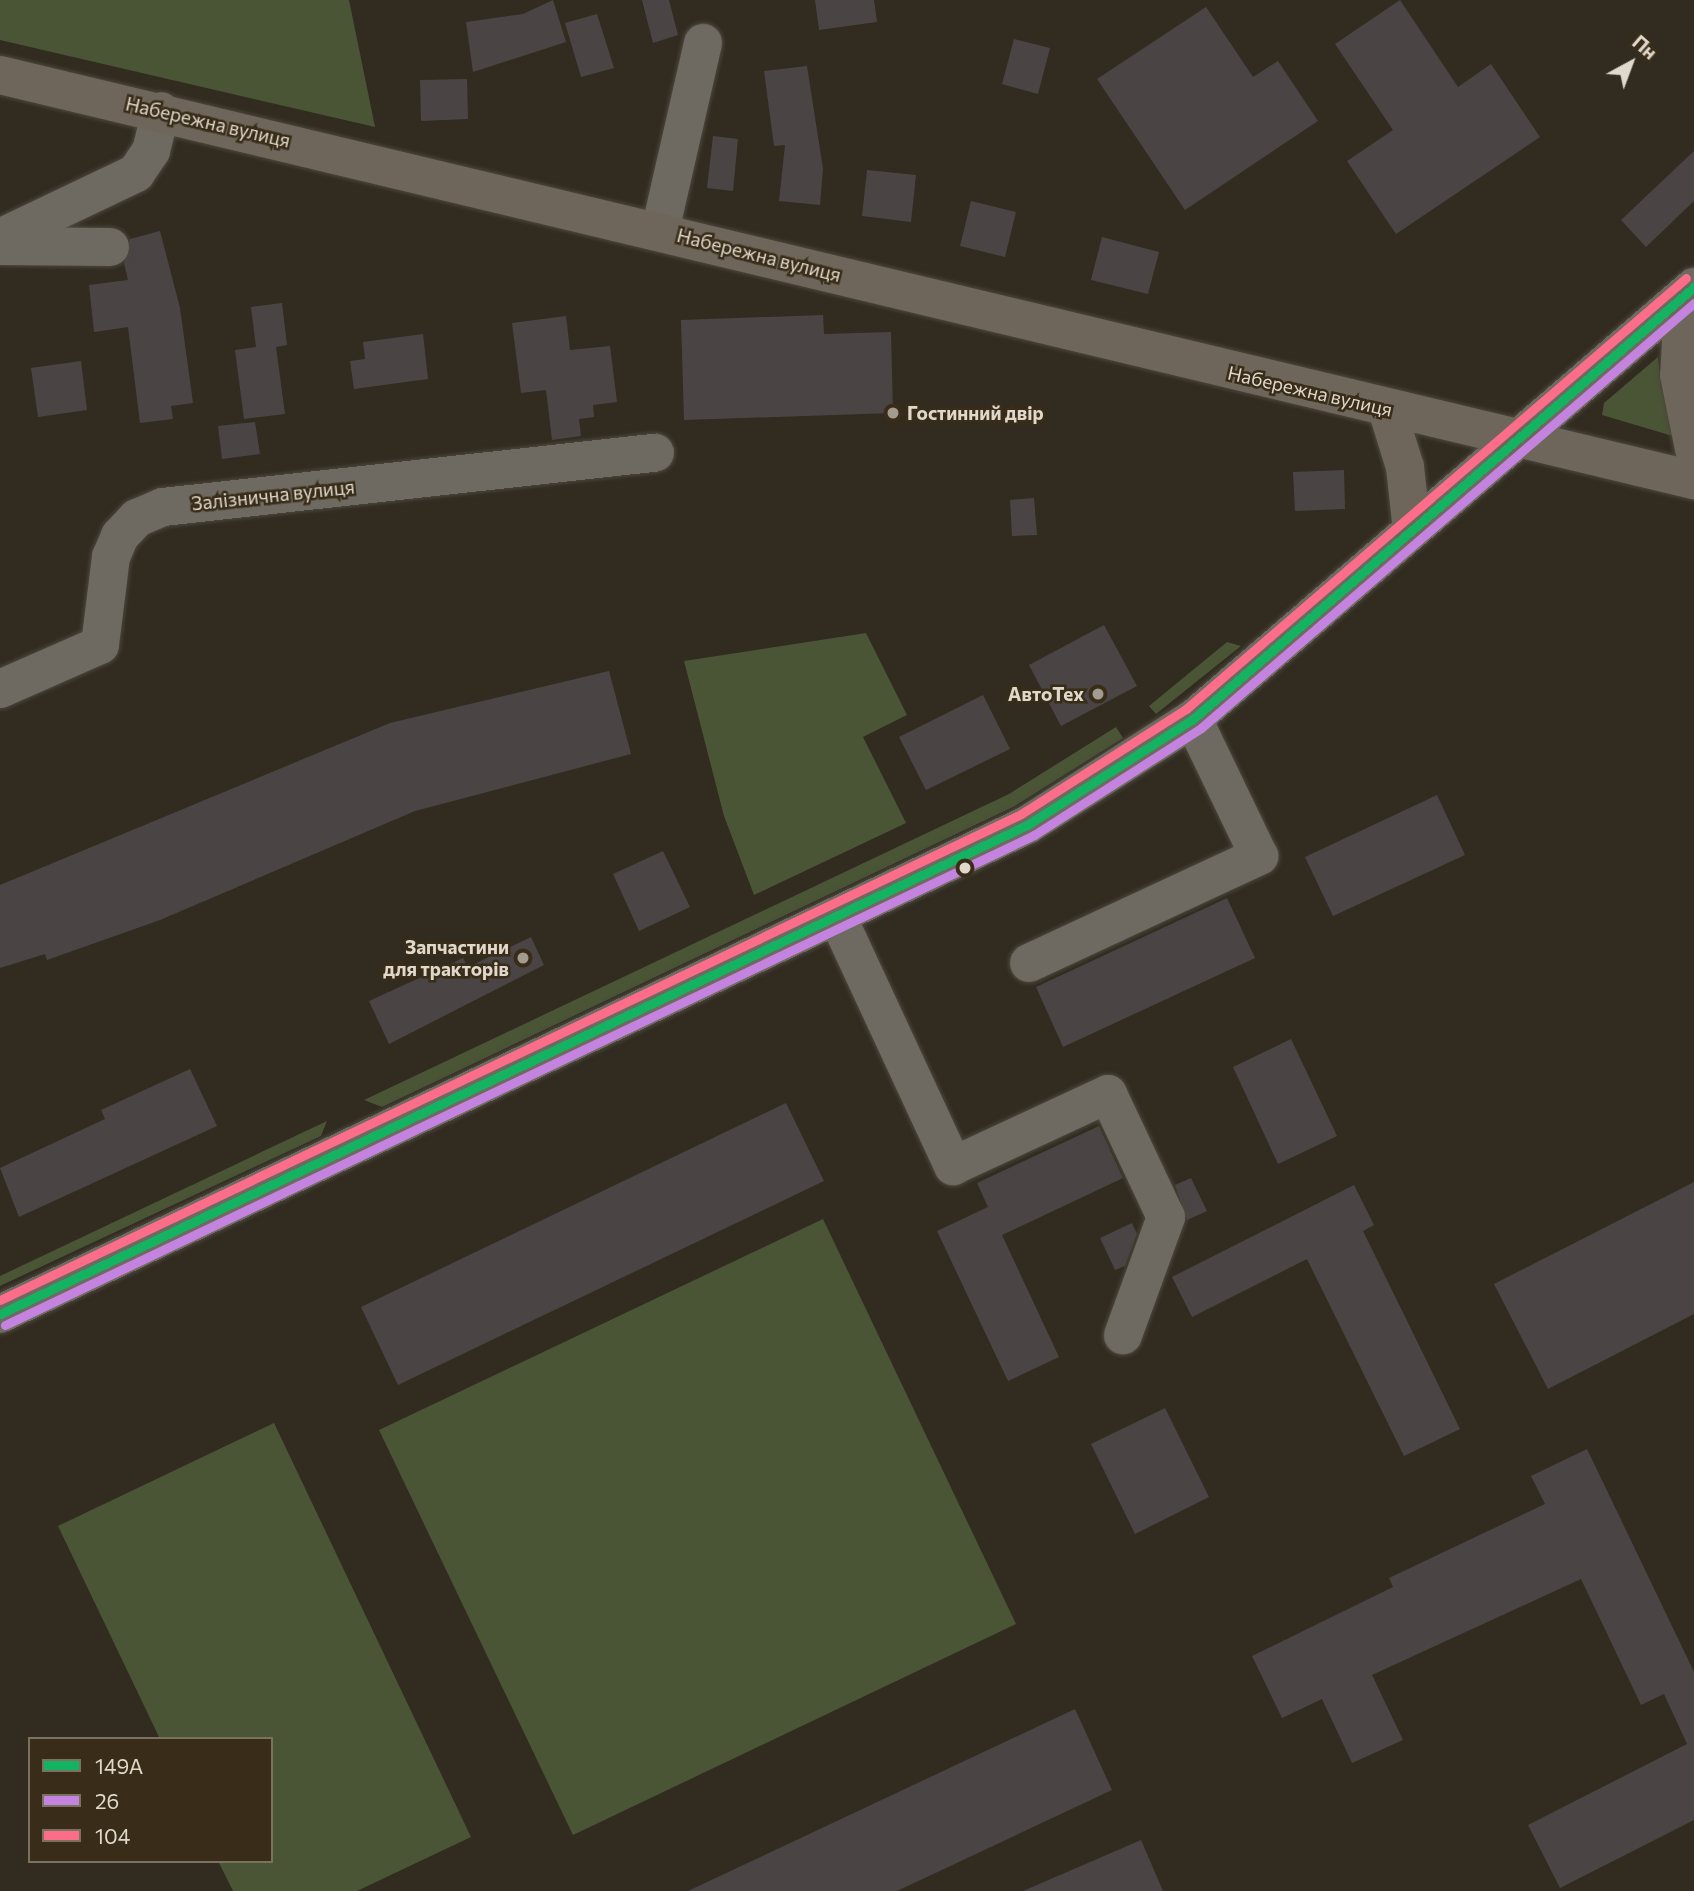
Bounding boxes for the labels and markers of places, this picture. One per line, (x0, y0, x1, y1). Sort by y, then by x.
place label: Гостинний двір (907, 402, 1044, 424)
marker: Гостинний двір (885, 405, 901, 421)
place label: АвтоТех (1008, 683, 1084, 705)
marker: АвтоТех (1090, 686, 1106, 702)
unlabelled marker (958, 861, 972, 875)
place label: Запчастини для тракторів (383, 936, 509, 980)
marker: Запчастини для тракторів (515, 950, 531, 966)

